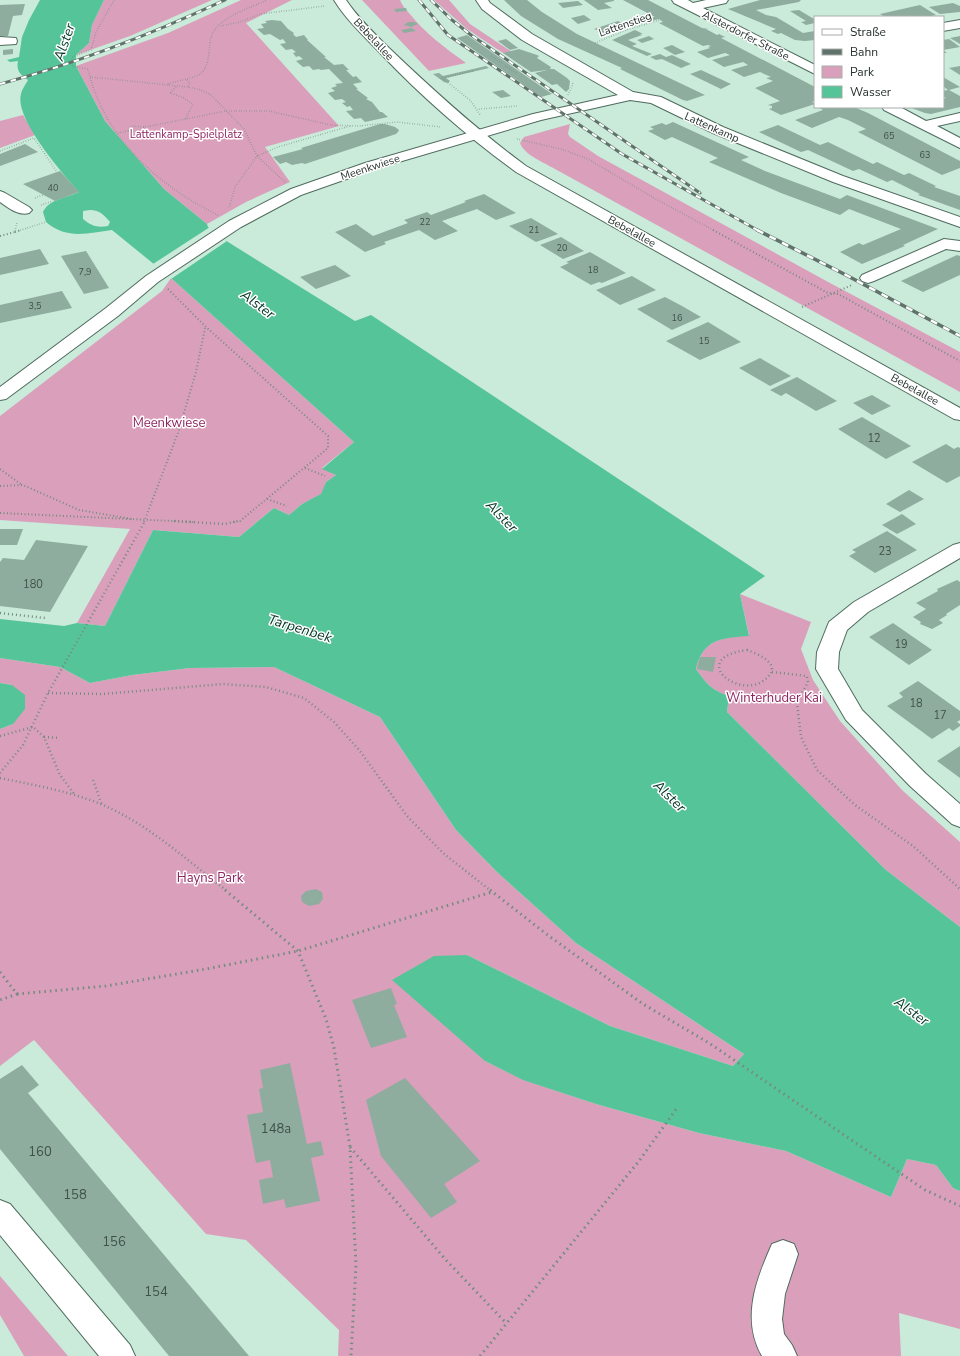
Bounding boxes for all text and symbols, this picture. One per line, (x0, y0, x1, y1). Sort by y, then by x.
street label: Alsterdorfer Straße (700, 7, 792, 64)
street label: Lattenstieg (597, 8, 654, 41)
street label: Bebelallee (350, 15, 397, 64)
legend (814, 16, 944, 108)
water label: Alster (49, 20, 80, 64)
text: Straße (850, 24, 886, 40)
text: Bahn (850, 44, 878, 60)
text: Park (850, 64, 875, 80)
text: Wasser (850, 84, 892, 100)
street label: Lattenkamp (682, 109, 742, 146)
park label: Lattenkamp-Spielplatz (130, 127, 242, 142)
house number: 65 (884, 130, 894, 142)
house number: 63 (920, 149, 930, 161)
street label: Meenkwiese (339, 151, 402, 184)
house number: 40 (48, 182, 58, 194)
street label: Bebelallee (605, 212, 659, 251)
house number: 22 (420, 216, 430, 228)
house number: 21 (529, 224, 539, 236)
house number: 20 (557, 242, 567, 254)
house number: 18 (588, 264, 598, 276)
house number: 7,9 (79, 266, 91, 278)
water label: Alster (236, 285, 279, 324)
house number: 3,5 (29, 300, 41, 312)
house number: 16 (672, 312, 682, 324)
house number: 15 (699, 335, 709, 347)
street label: Bebelallee (888, 370, 942, 409)
park label: Meenkwiese (133, 414, 205, 432)
house number: 12 (867, 431, 881, 446)
water label: Alster (481, 495, 522, 537)
house number: 23 (878, 544, 892, 559)
house number: 180 (23, 577, 43, 592)
water label: Tarpenbek (266, 610, 335, 647)
house number: 19 (894, 637, 908, 652)
park label: Winterhuder Kai (726, 689, 822, 707)
house number: 18 (909, 696, 923, 711)
house number: 17 (933, 708, 947, 723)
water label: Alster (649, 776, 691, 817)
park label: Hayns Park (177, 869, 244, 887)
water label: Alster (890, 992, 934, 1031)
house number: 148a (261, 1120, 291, 1138)
house number: 160 (28, 1143, 52, 1161)
house number: 158 (63, 1186, 87, 1204)
house number: 156 (102, 1233, 126, 1251)
house number: 154 (144, 1283, 168, 1301)

